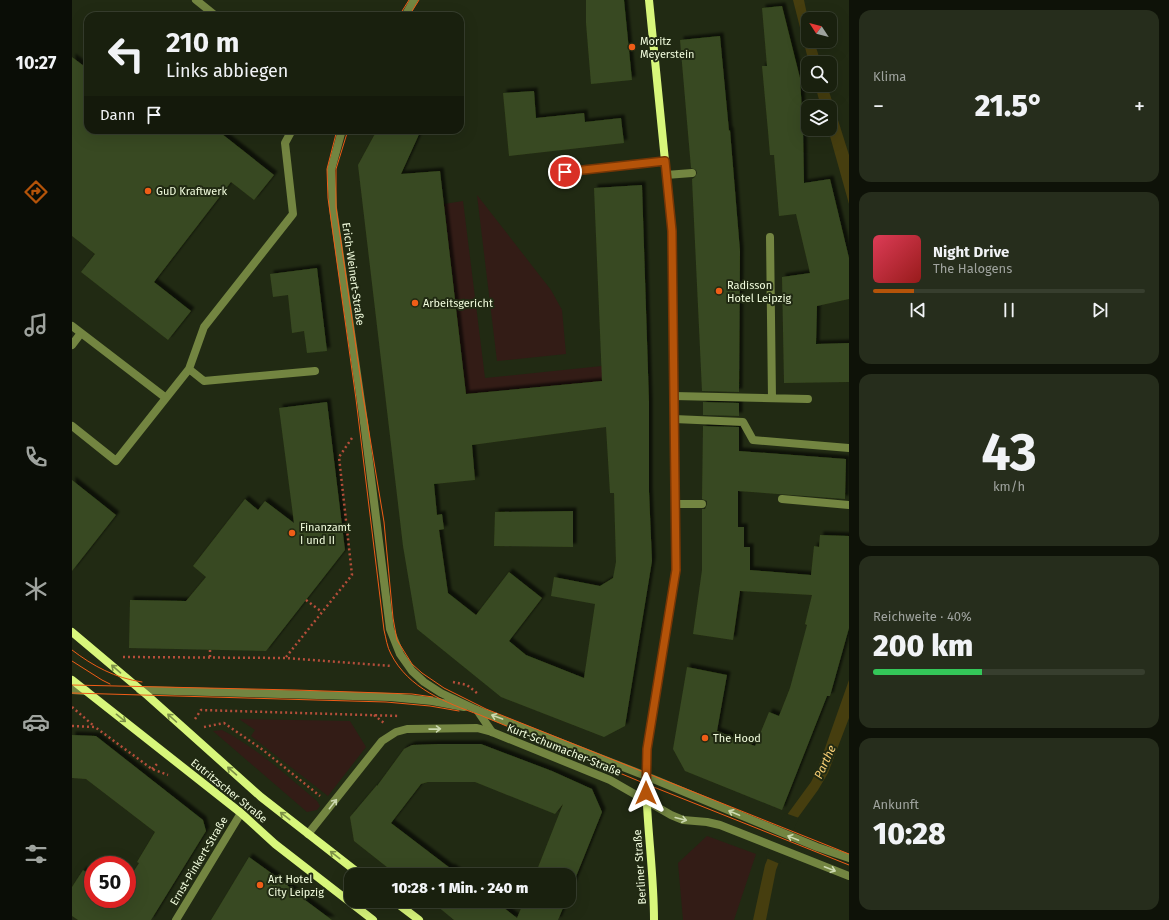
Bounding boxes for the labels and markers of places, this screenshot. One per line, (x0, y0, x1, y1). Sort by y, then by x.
place label: Moritz Meyerstein (640, 35, 694, 61)
marker: Moritz Meyerstein (627, 42, 637, 52)
pin (548, 155, 582, 189)
place label: GuD Kraftwerk (156, 185, 227, 198)
marker: GuD Kraftwerk (143, 186, 153, 196)
place label: Radisson Hotel Leipzig (727, 279, 792, 305)
marker: Radisson Hotel Leipzig (714, 286, 724, 296)
place label: Arbeitsgericht (423, 297, 493, 310)
marker: Arbeitsgericht (410, 298, 420, 308)
place label: Finanzamt I und II (300, 521, 351, 547)
marker: Finanzamt I und II (287, 528, 297, 538)
place label: The Hood (713, 732, 761, 745)
marker: The Hood (700, 733, 710, 743)
place label: Art Hotel City Leipzig (268, 873, 324, 899)
marker: Art Hotel City Leipzig (255, 880, 265, 890)

